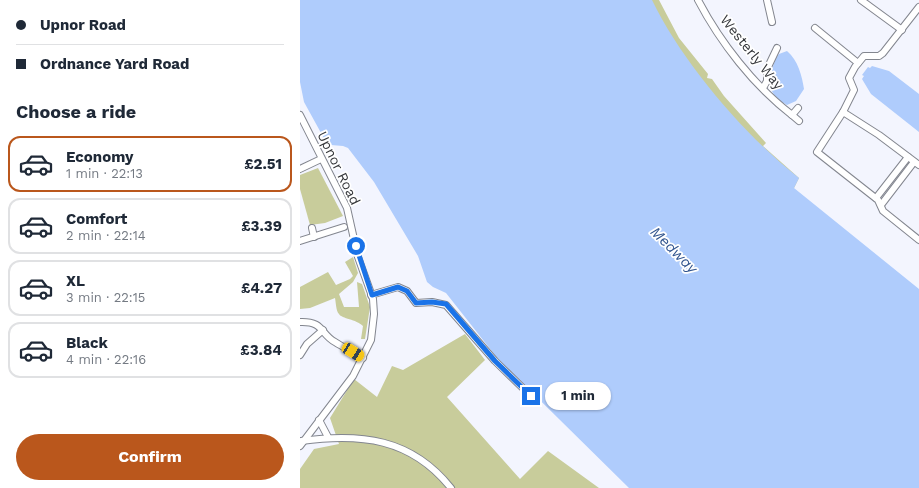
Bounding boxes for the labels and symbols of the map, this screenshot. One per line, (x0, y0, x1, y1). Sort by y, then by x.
street label: Westerly Way (717, 12, 787, 93)
street label: Upnor Road (314, 129, 364, 207)
water label: Medway (647, 223, 702, 278)
route start (347, 237, 365, 255)
car (340, 341, 366, 363)
callout: 1 min (545, 382, 611, 410)
route end (522, 387, 540, 405)

